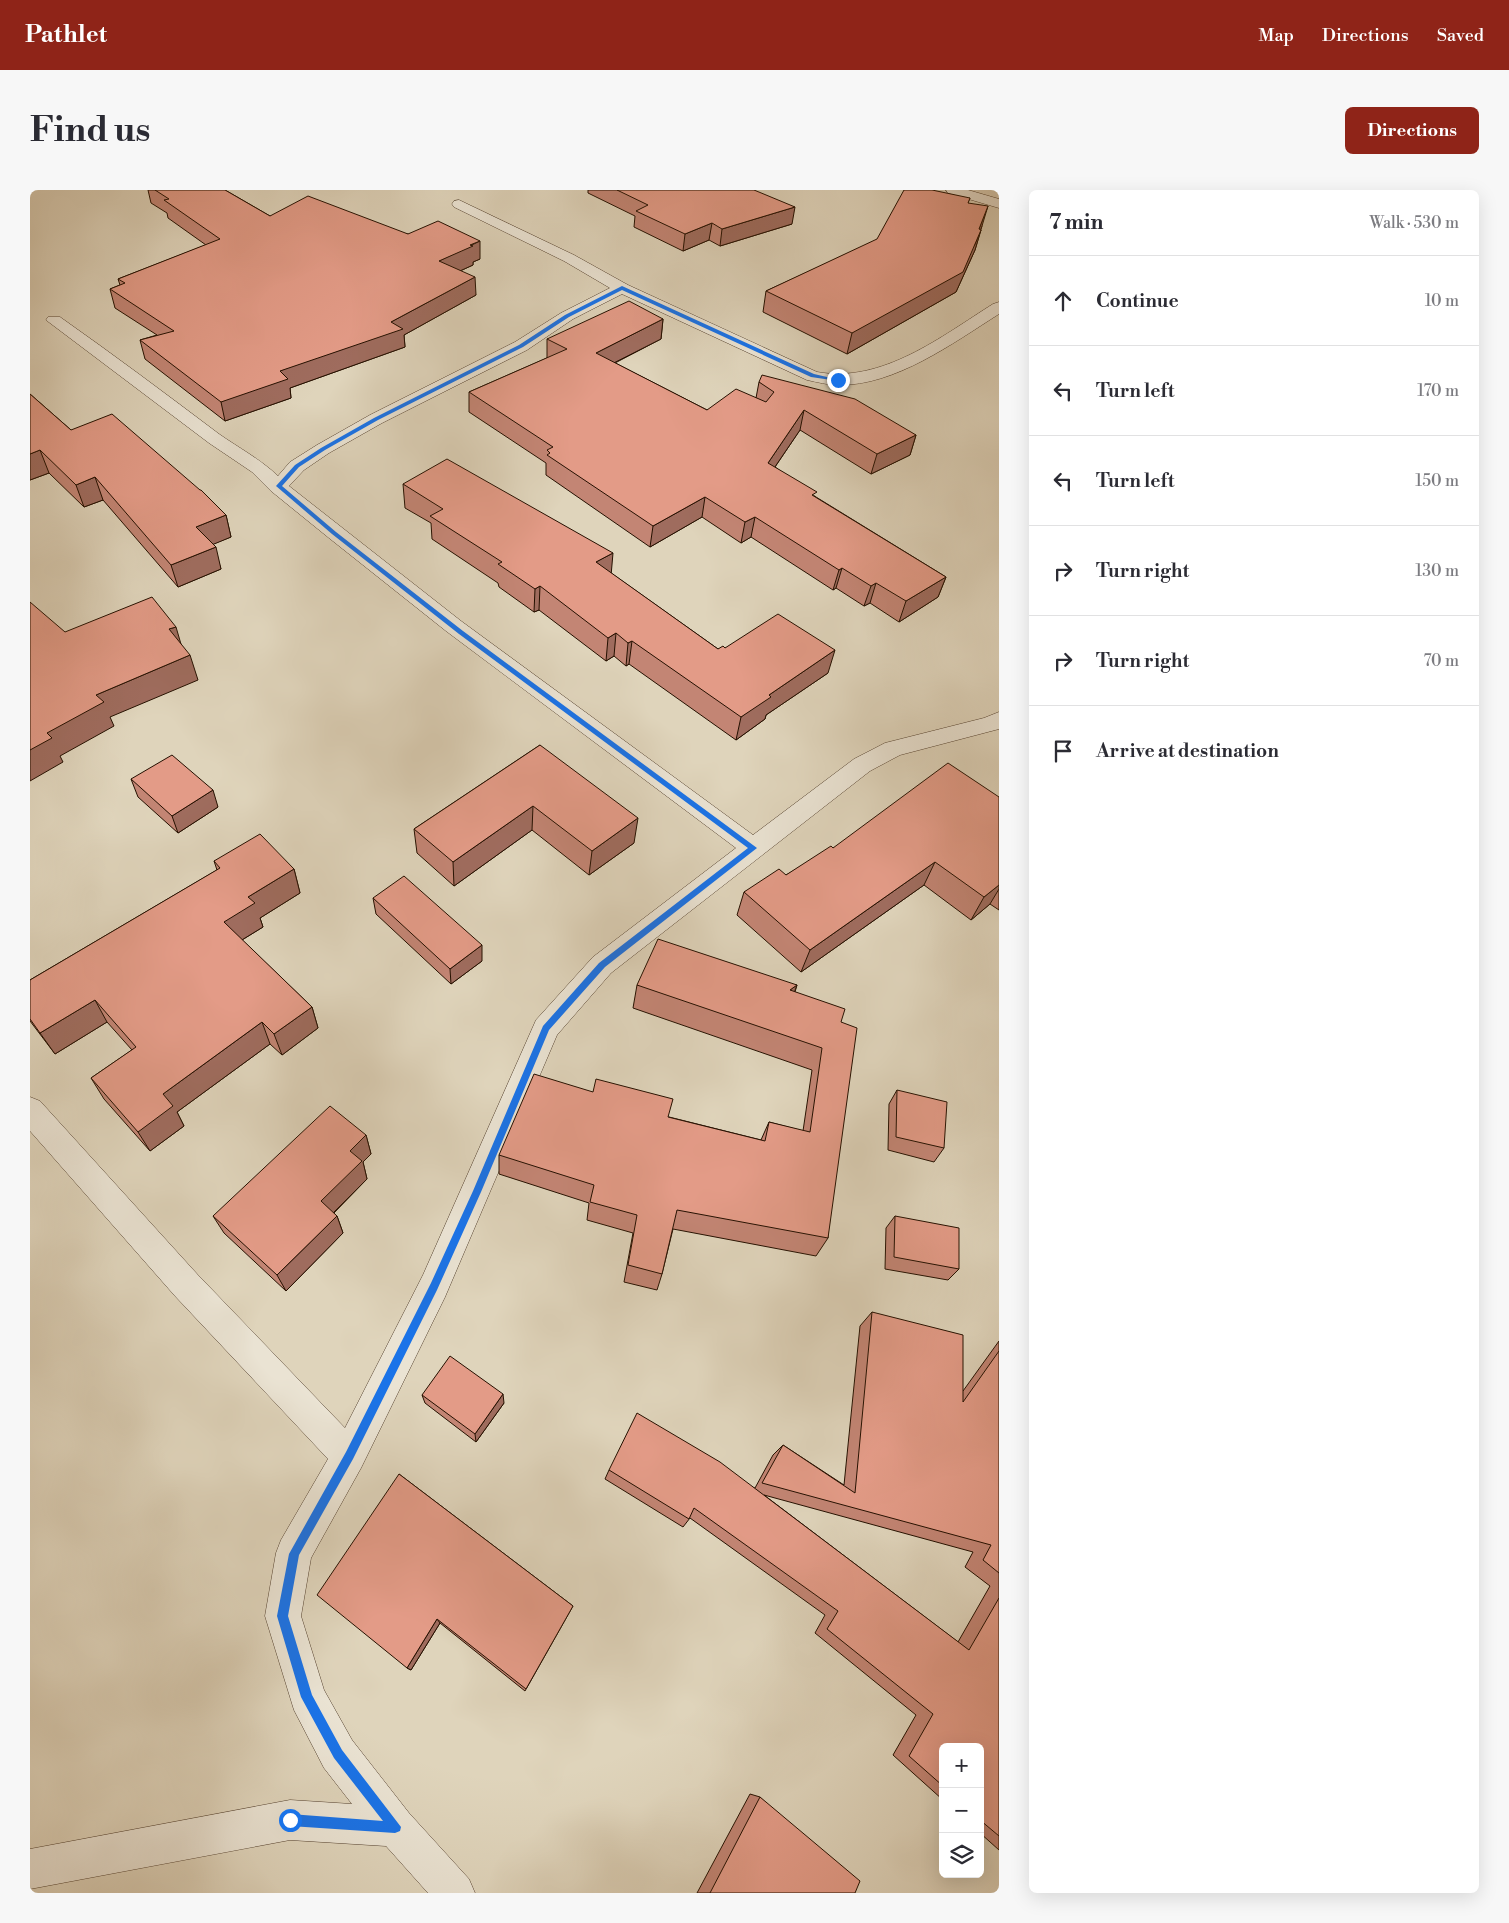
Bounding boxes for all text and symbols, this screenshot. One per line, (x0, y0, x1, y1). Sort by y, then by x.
text: Pathlet (25, 20, 107, 50)
text: Map (1258, 24, 1294, 47)
text: Directions (1322, 24, 1409, 47)
text: Saved (1437, 24, 1484, 47)
button: Directions (1345, 107, 1479, 154)
text: Find us (30, 109, 150, 152)
text: 7 min (1049, 210, 1103, 236)
text: Walk · 530 m (1370, 213, 1459, 233)
icon: ahead (1049, 287, 1077, 315)
text: Continue (1096, 289, 1179, 313)
text: 10 m (1425, 291, 1459, 311)
route end (827, 369, 850, 392)
icon: left (1049, 377, 1077, 405)
text: Turn left (1096, 379, 1175, 403)
text: 170 m (1417, 381, 1459, 401)
icon: left (1049, 467, 1077, 495)
text: Turn left (1096, 469, 1175, 493)
text: 150 m (1415, 471, 1459, 491)
icon: right (1049, 557, 1077, 585)
text: Turn right (1096, 559, 1189, 583)
text: 130 m (1415, 561, 1459, 581)
icon: right (1049, 647, 1077, 675)
text: Turn right (1096, 649, 1189, 673)
text: 70 m (1423, 651, 1459, 671)
icon: arrive (1049, 737, 1077, 765)
text: Arrive at destination (1096, 739, 1279, 763)
map controls (939, 1743, 984, 1878)
button: + (939, 1743, 984, 1788)
button: − (939, 1788, 984, 1833)
route start (279, 1809, 302, 1832)
button: layers (939, 1833, 984, 1878)

